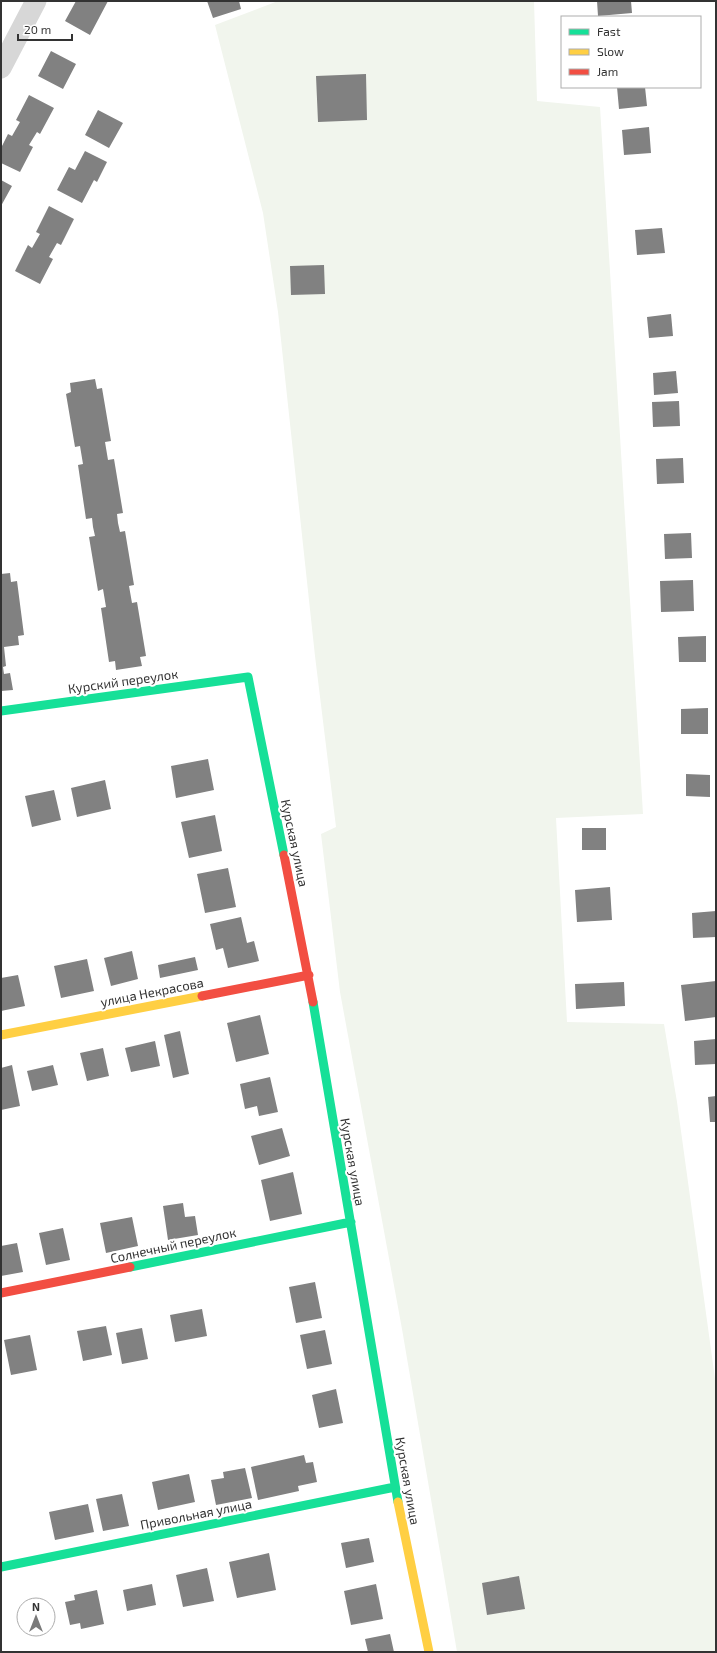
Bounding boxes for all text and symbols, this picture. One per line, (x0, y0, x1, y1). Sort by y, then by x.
scale bar (18, 16, 72, 42)
legend (561, 16, 701, 88)
text: 20 m (24, 22, 51, 36)
text: Fast (597, 24, 621, 38)
text: Slow (597, 44, 624, 58)
text: Jam (597, 64, 618, 78)
street label: Курский переулок (67, 665, 179, 697)
street label: Курская улица (278, 798, 312, 888)
street label: улица Некрасова (99, 974, 205, 1010)
street label: Курская улица (337, 1117, 369, 1207)
street label: Солнечный переулок (109, 1224, 237, 1266)
street label: Курская улица (392, 1436, 424, 1526)
street label: Привольная улица (139, 1495, 253, 1533)
north arrow (16, 1597, 56, 1637)
text: N (32, 1600, 40, 1613)

